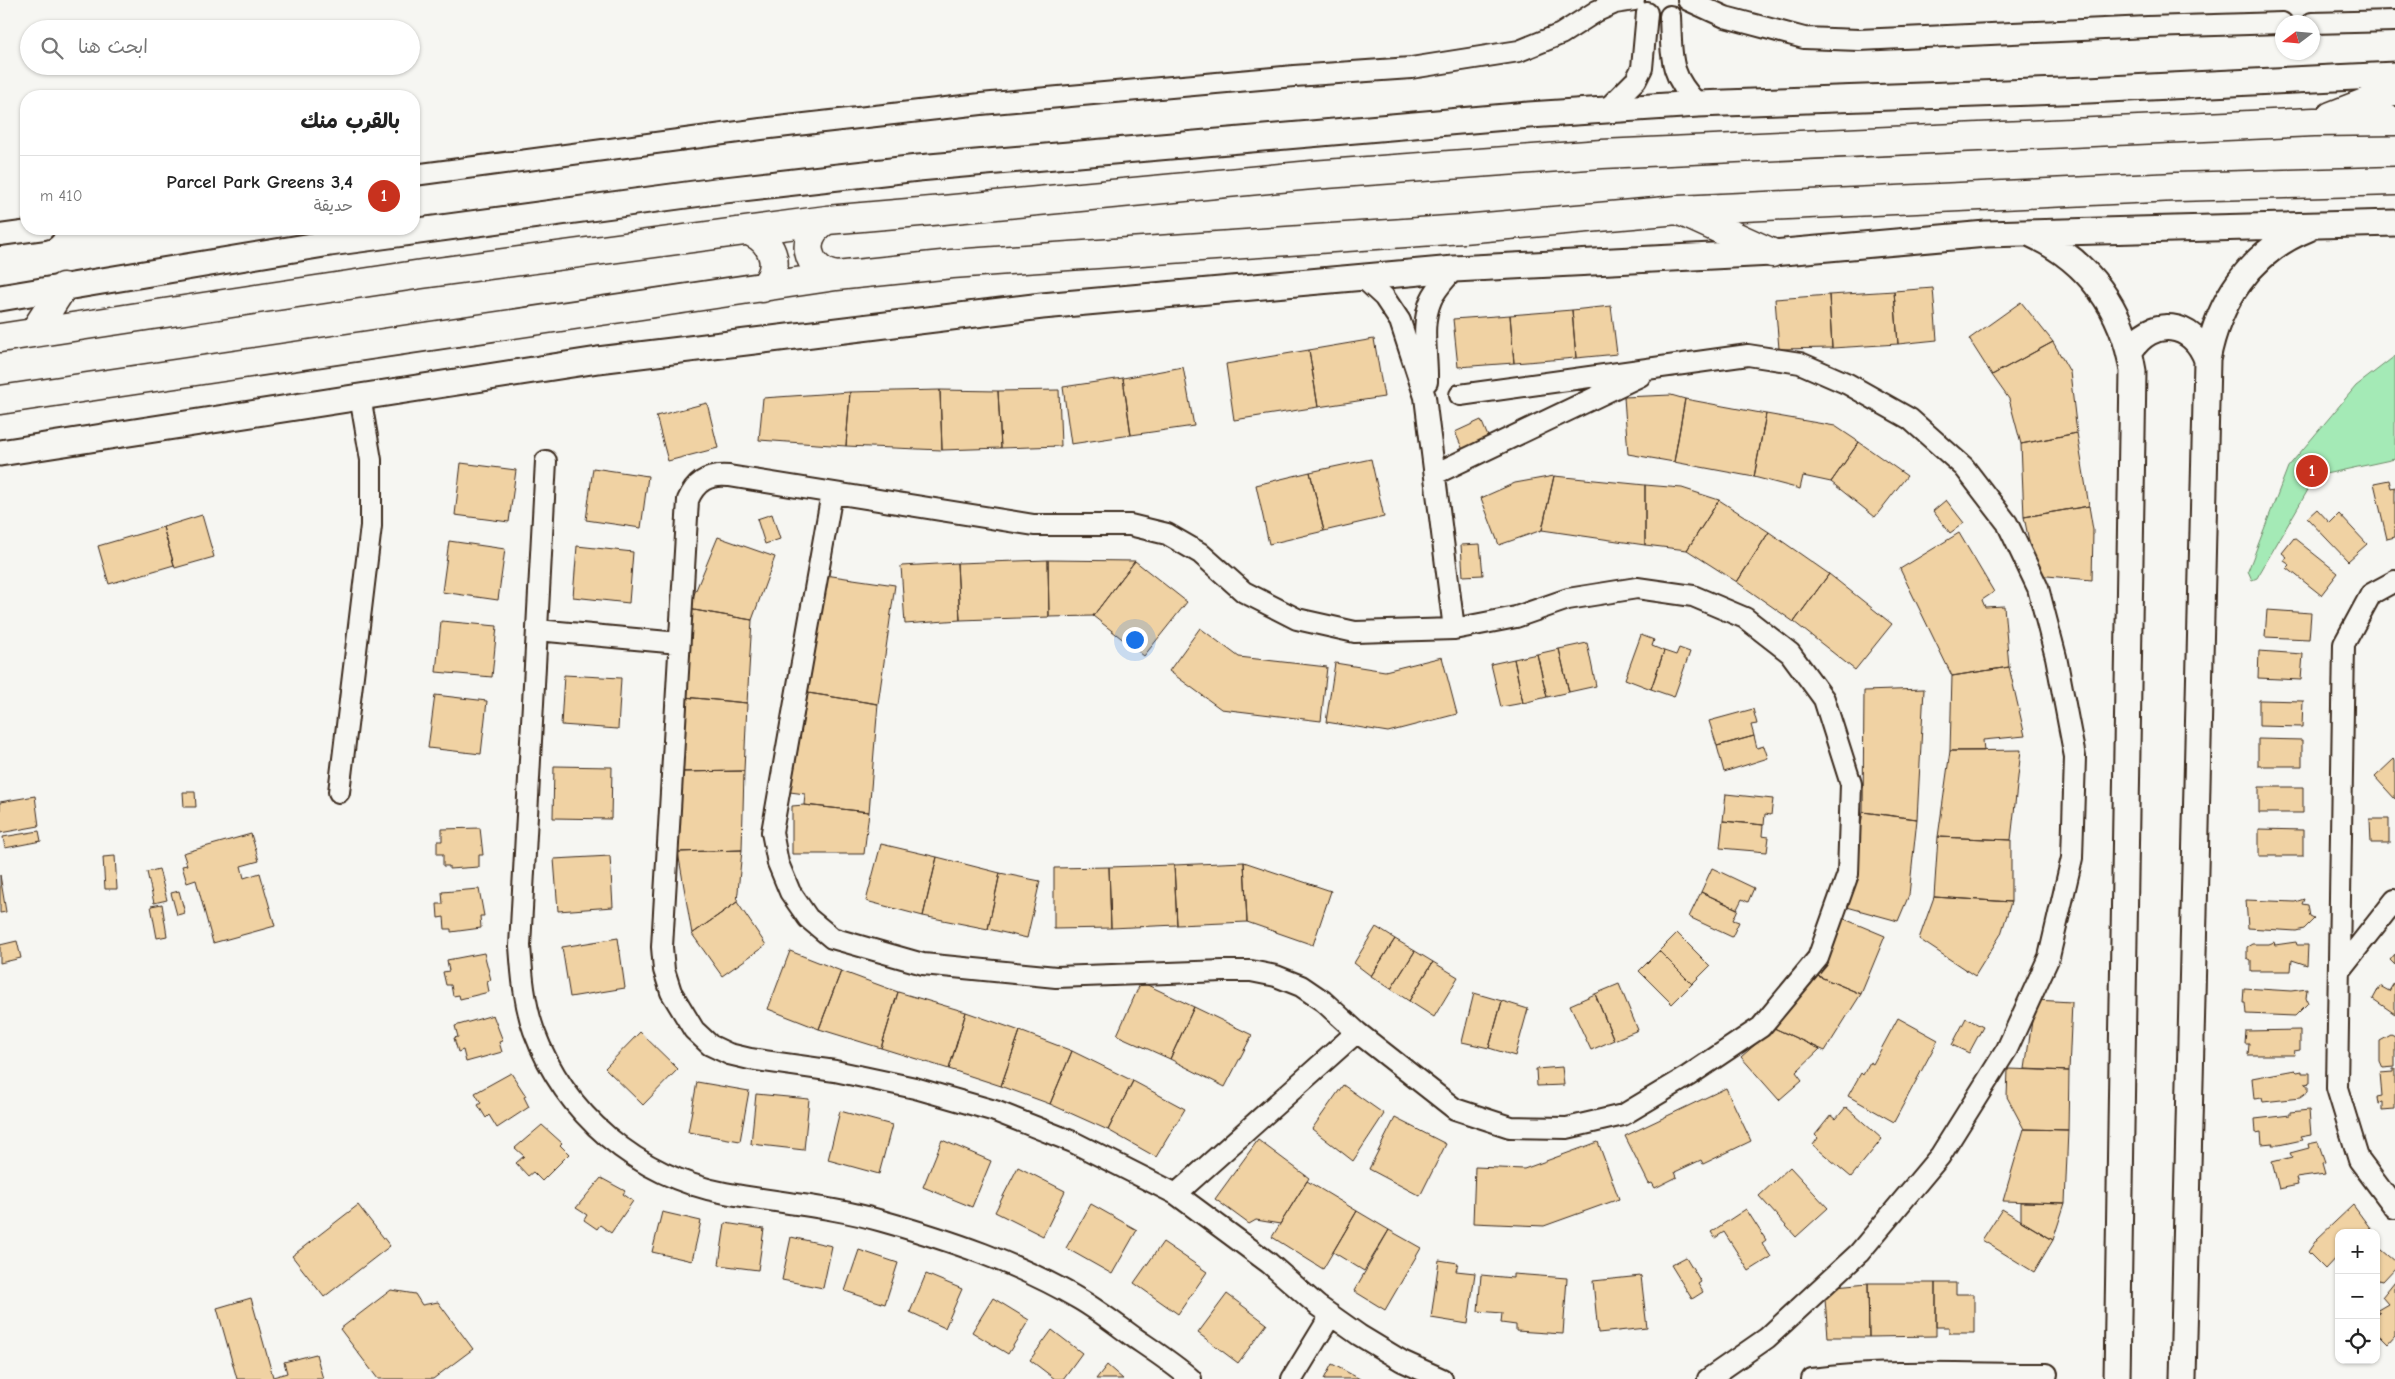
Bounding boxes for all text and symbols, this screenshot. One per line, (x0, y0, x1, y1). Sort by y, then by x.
north arrow (2275, 15, 2320, 60)
search box (20, 20, 420, 75)
icon: search (38, 34, 66, 62)
text: ابحث هنا (78, 36, 148, 58)
text: بالقرب منك (300, 109, 400, 133)
text: Parcel Park Greens 3,4 (166, 171, 353, 193)
text: 410 m (40, 187, 82, 205)
text: 1 (381, 187, 387, 205)
text: حديقة (314, 197, 353, 215)
pin: 1 (2296, 452, 2328, 490)
your location (1122, 627, 1148, 653)
map controls (2335, 1229, 2380, 1364)
button: + (2335, 1229, 2380, 1274)
button: − (2335, 1274, 2380, 1319)
button: locate (2335, 1319, 2380, 1364)

